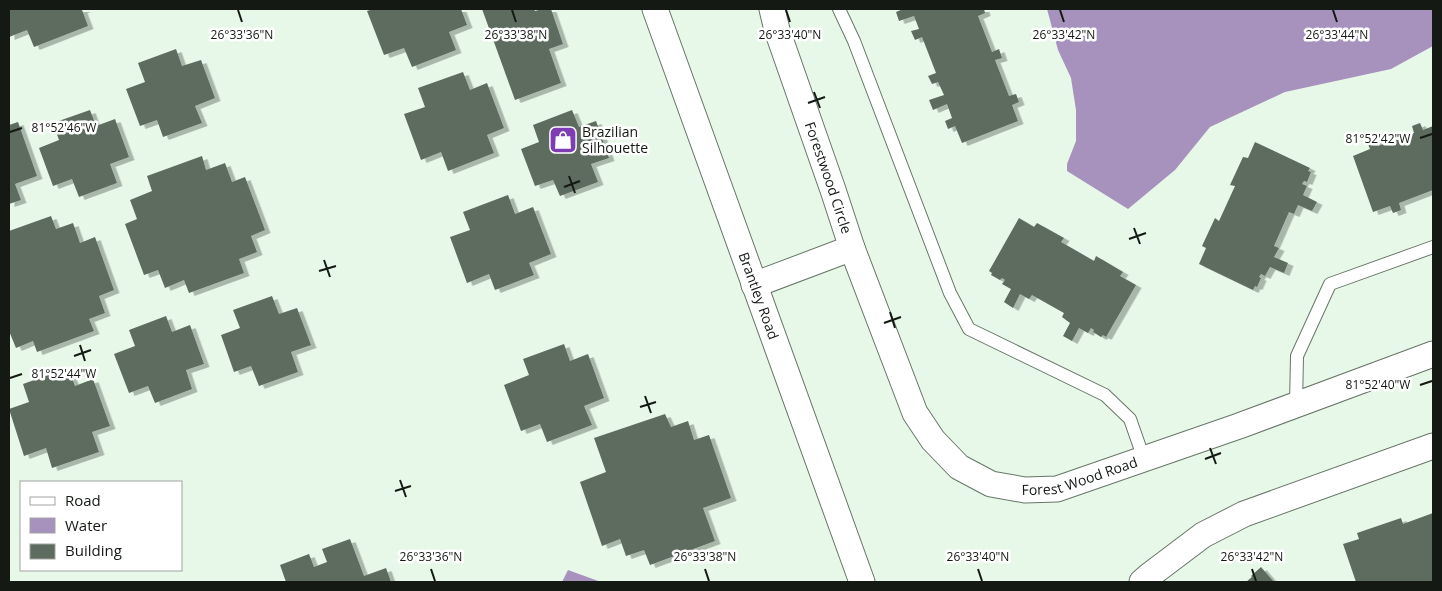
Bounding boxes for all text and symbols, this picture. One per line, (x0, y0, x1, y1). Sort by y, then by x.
text: 26°33'36"N (211, 26, 273, 43)
text: 26°33'38"N (485, 26, 547, 43)
text: 26°33'40"N (759, 26, 821, 43)
text: 26°33'42"N (1033, 26, 1095, 43)
text: 26°33'44"N (1306, 26, 1368, 43)
text: 81°52'46"W (32, 119, 96, 136)
street label: Forestwood Circle (801, 119, 857, 236)
place label: Brazilian Silhouette (582, 122, 648, 157)
shop icon: Brazilian Silhouette (548, 125, 578, 155)
text: 81°52'42"W (1346, 130, 1410, 147)
street label: Brantley Road (735, 249, 784, 342)
text: 81°52'44"W (32, 365, 96, 382)
text: 81°52'40"W (1346, 376, 1410, 393)
street label: Forest Wood Road (1021, 452, 1140, 499)
legend (20, 481, 182, 571)
text: Road (65, 490, 101, 510)
text: Water (65, 515, 107, 535)
text: Building (65, 540, 122, 560)
text: 26°33'36"N (400, 548, 462, 565)
text: 26°33'38"N (674, 548, 736, 565)
text: 26°33'40"N (947, 548, 1009, 565)
text: 26°33'42"N (1221, 548, 1283, 565)

